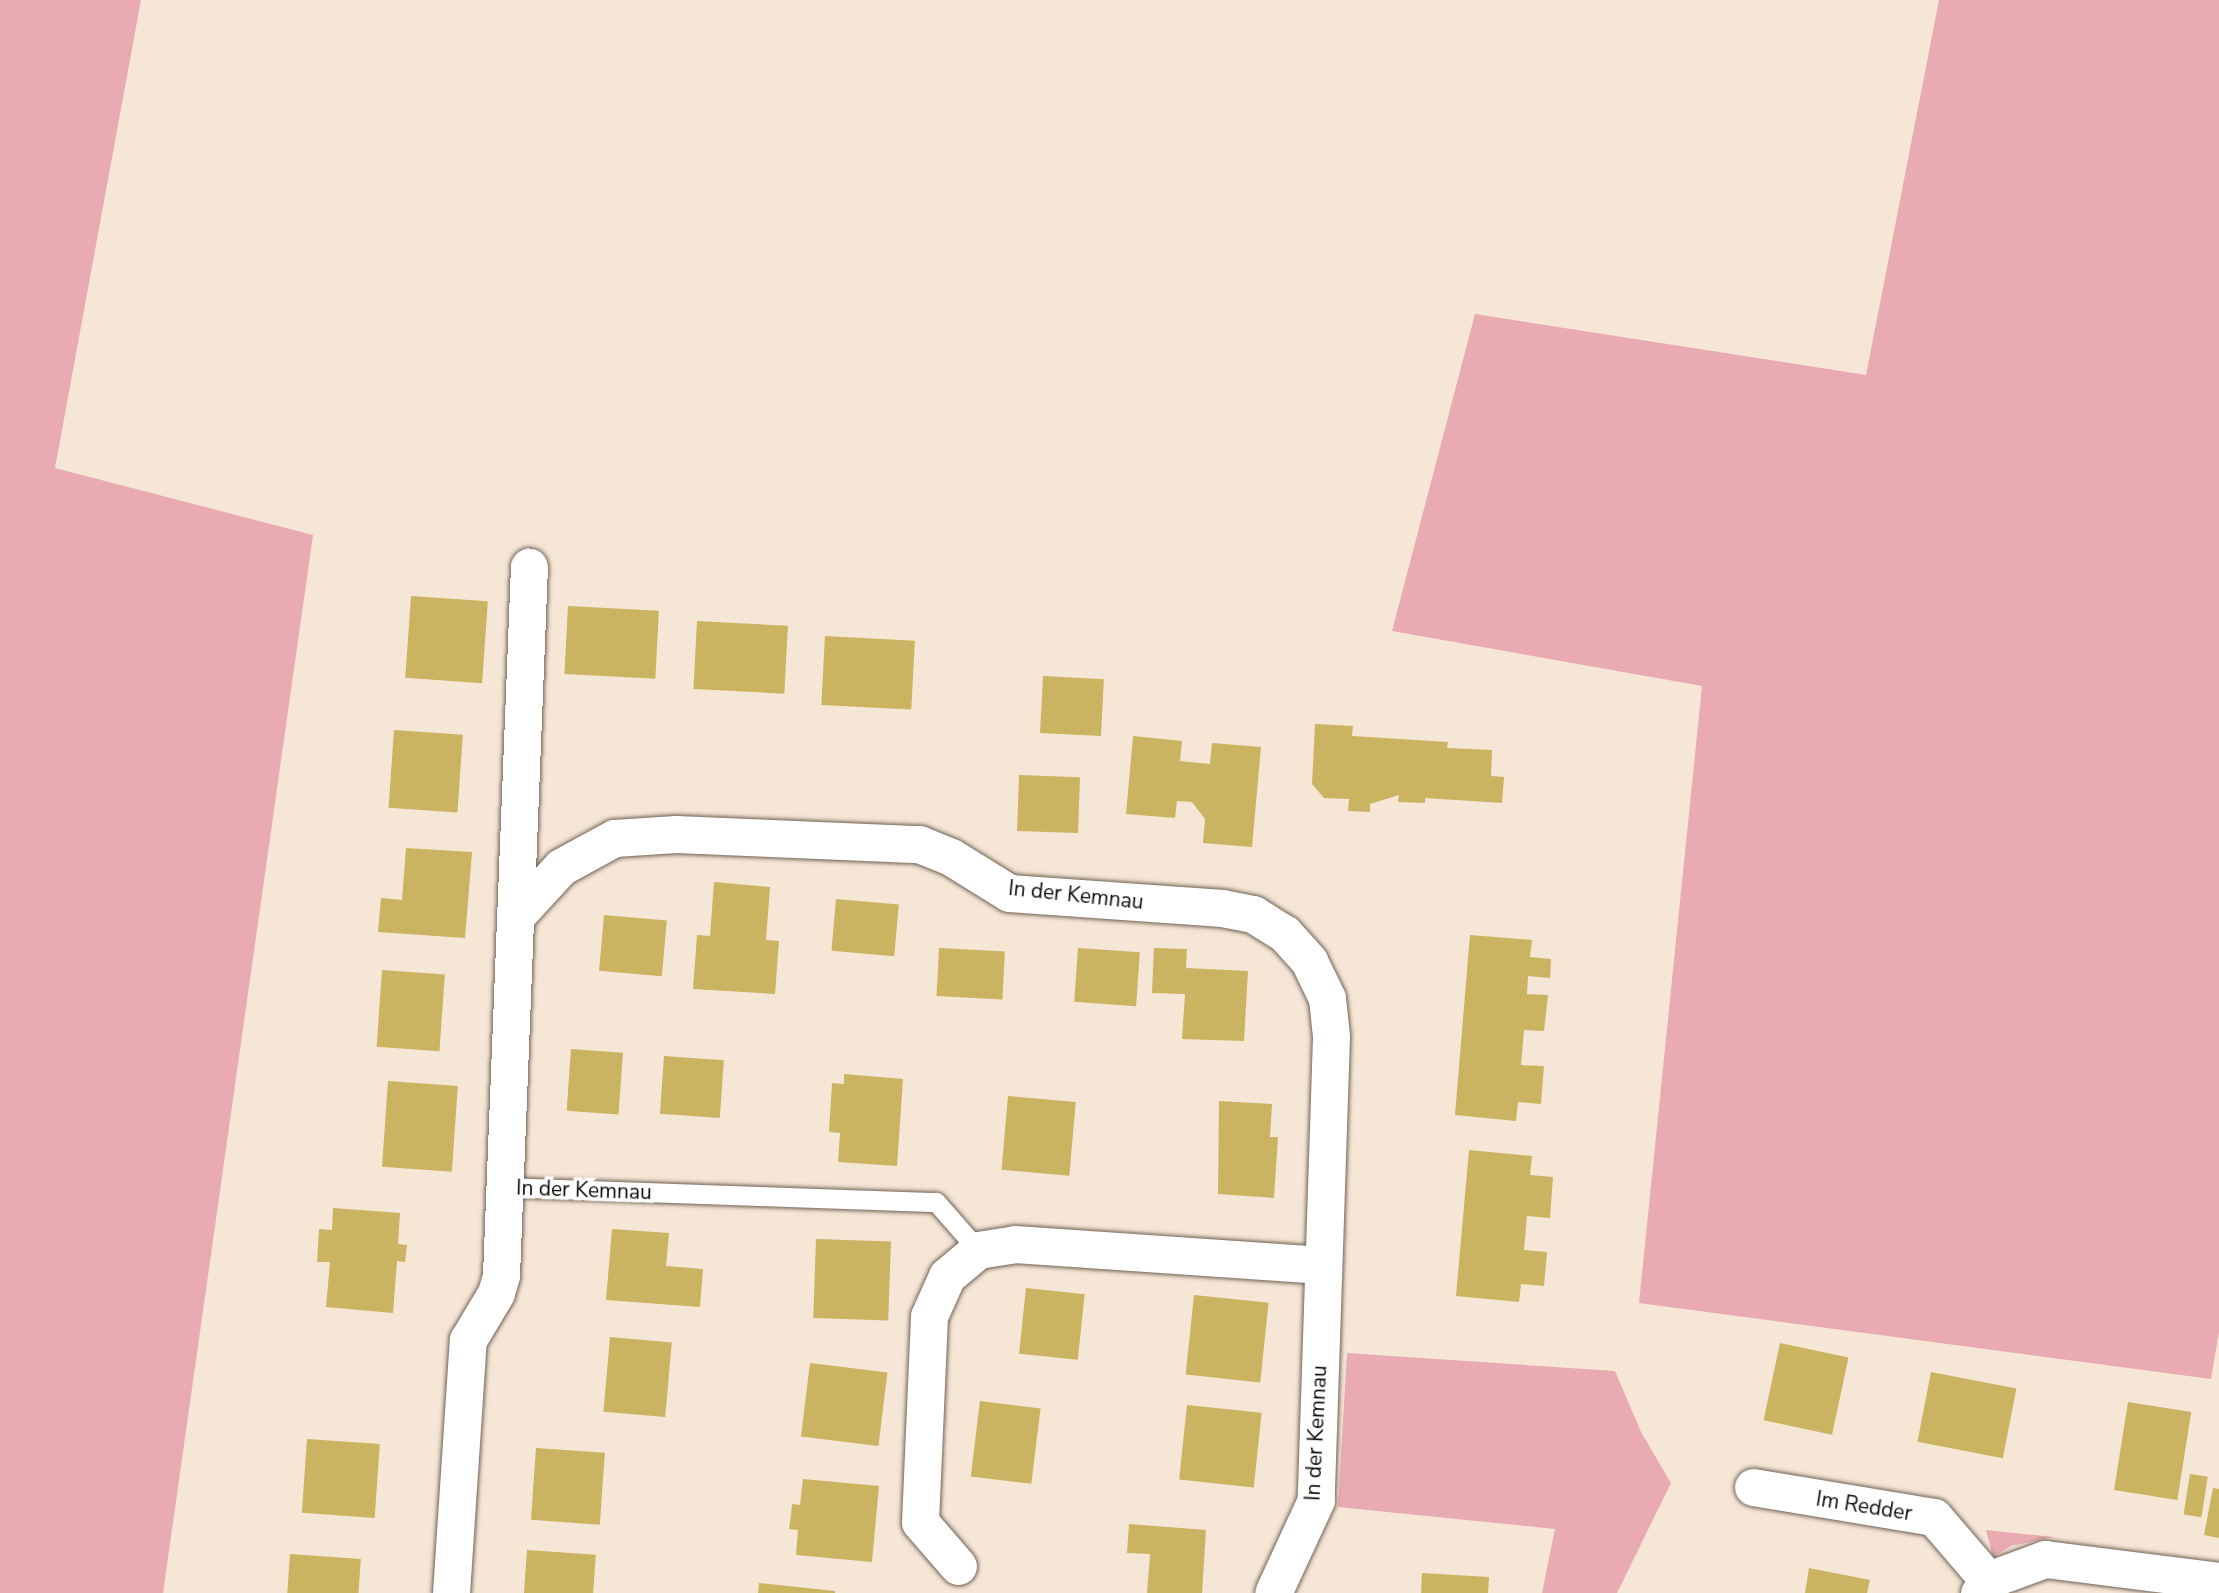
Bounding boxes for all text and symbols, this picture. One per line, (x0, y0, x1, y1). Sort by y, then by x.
street label: In der Kemnau (1007, 875, 1145, 915)
street label: In der Kemnau (516, 1175, 652, 1205)
street label: In der Kemnau (1300, 1364, 1332, 1502)
street label: Im Redder (1814, 1486, 1914, 1526)

